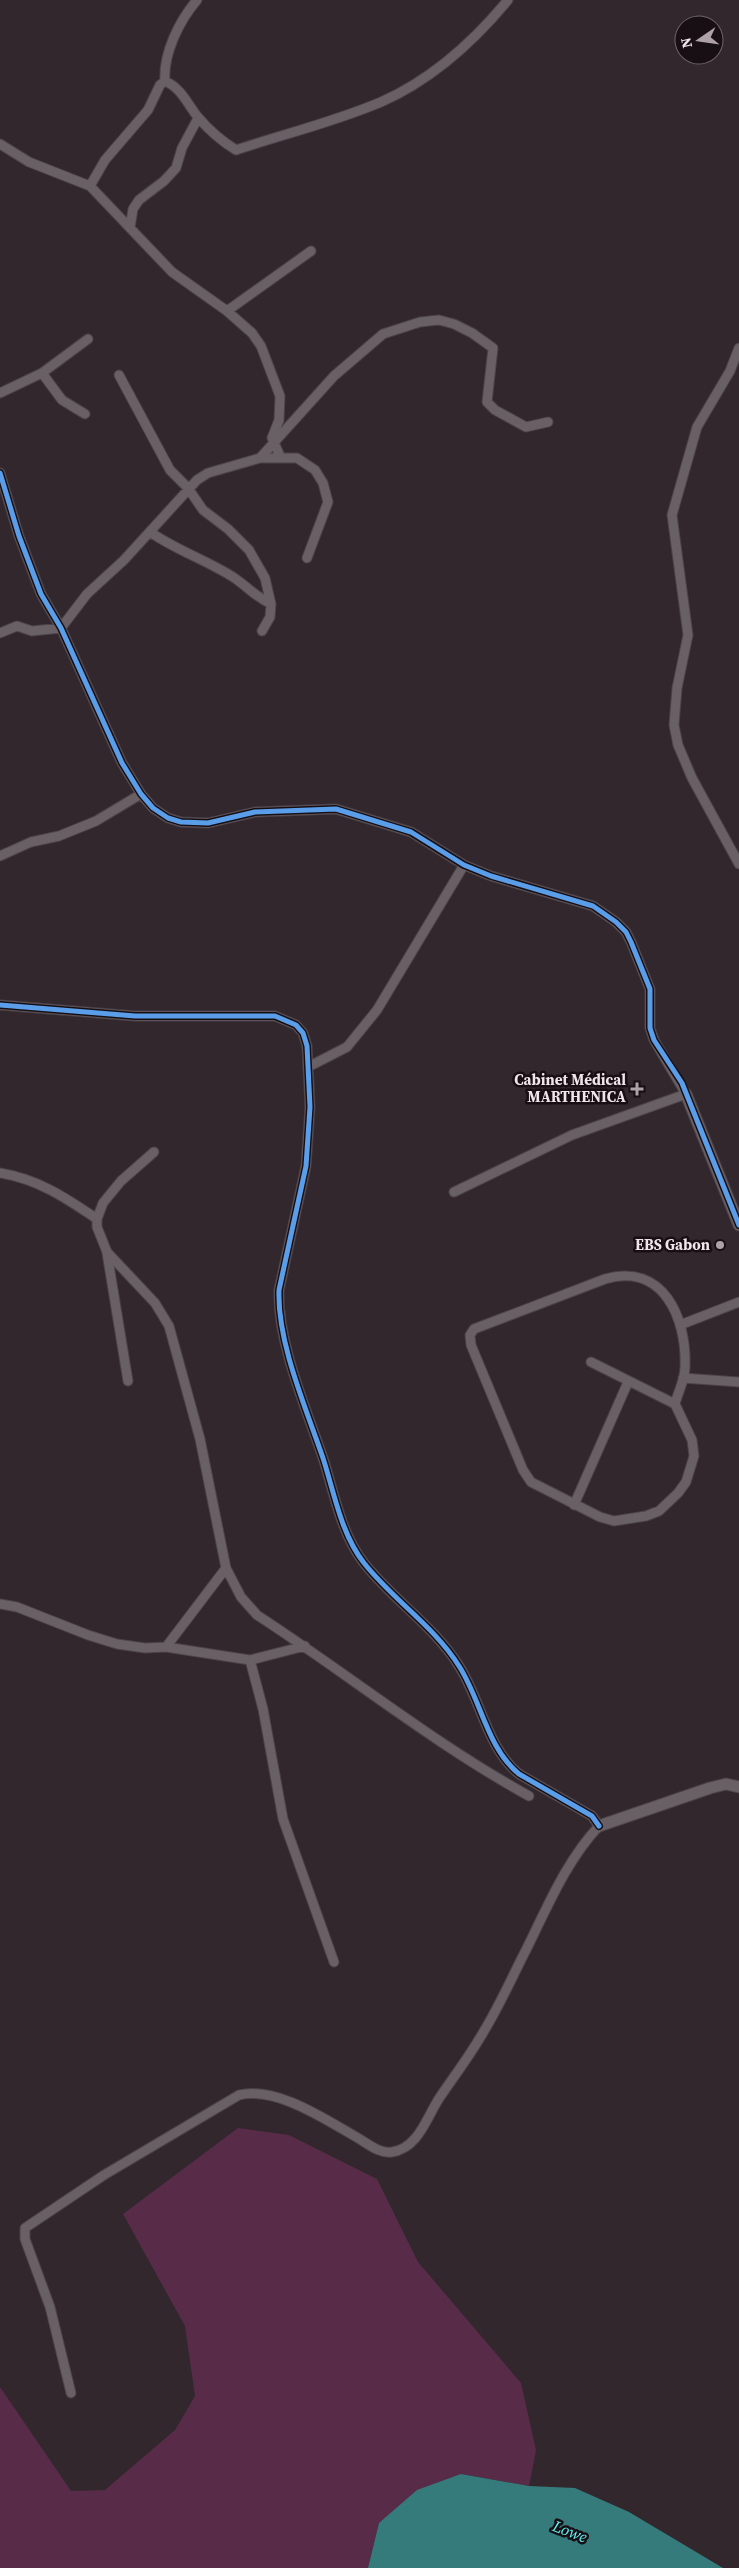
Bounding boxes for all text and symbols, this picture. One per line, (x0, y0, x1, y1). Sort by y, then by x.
north arrow (674, 15, 724, 65)
text: N (675, 36, 697, 50)
place label: Cabinet Médical MARTHENICA (514, 1069, 626, 1107)
marker: Cabinet Médical MARTHENICA (630, 1082, 644, 1096)
place label: EBS Gabon (635, 1234, 710, 1255)
marker: EBS Gabon (714, 1239, 726, 1251)
water label: Lowe (549, 2514, 591, 2548)

